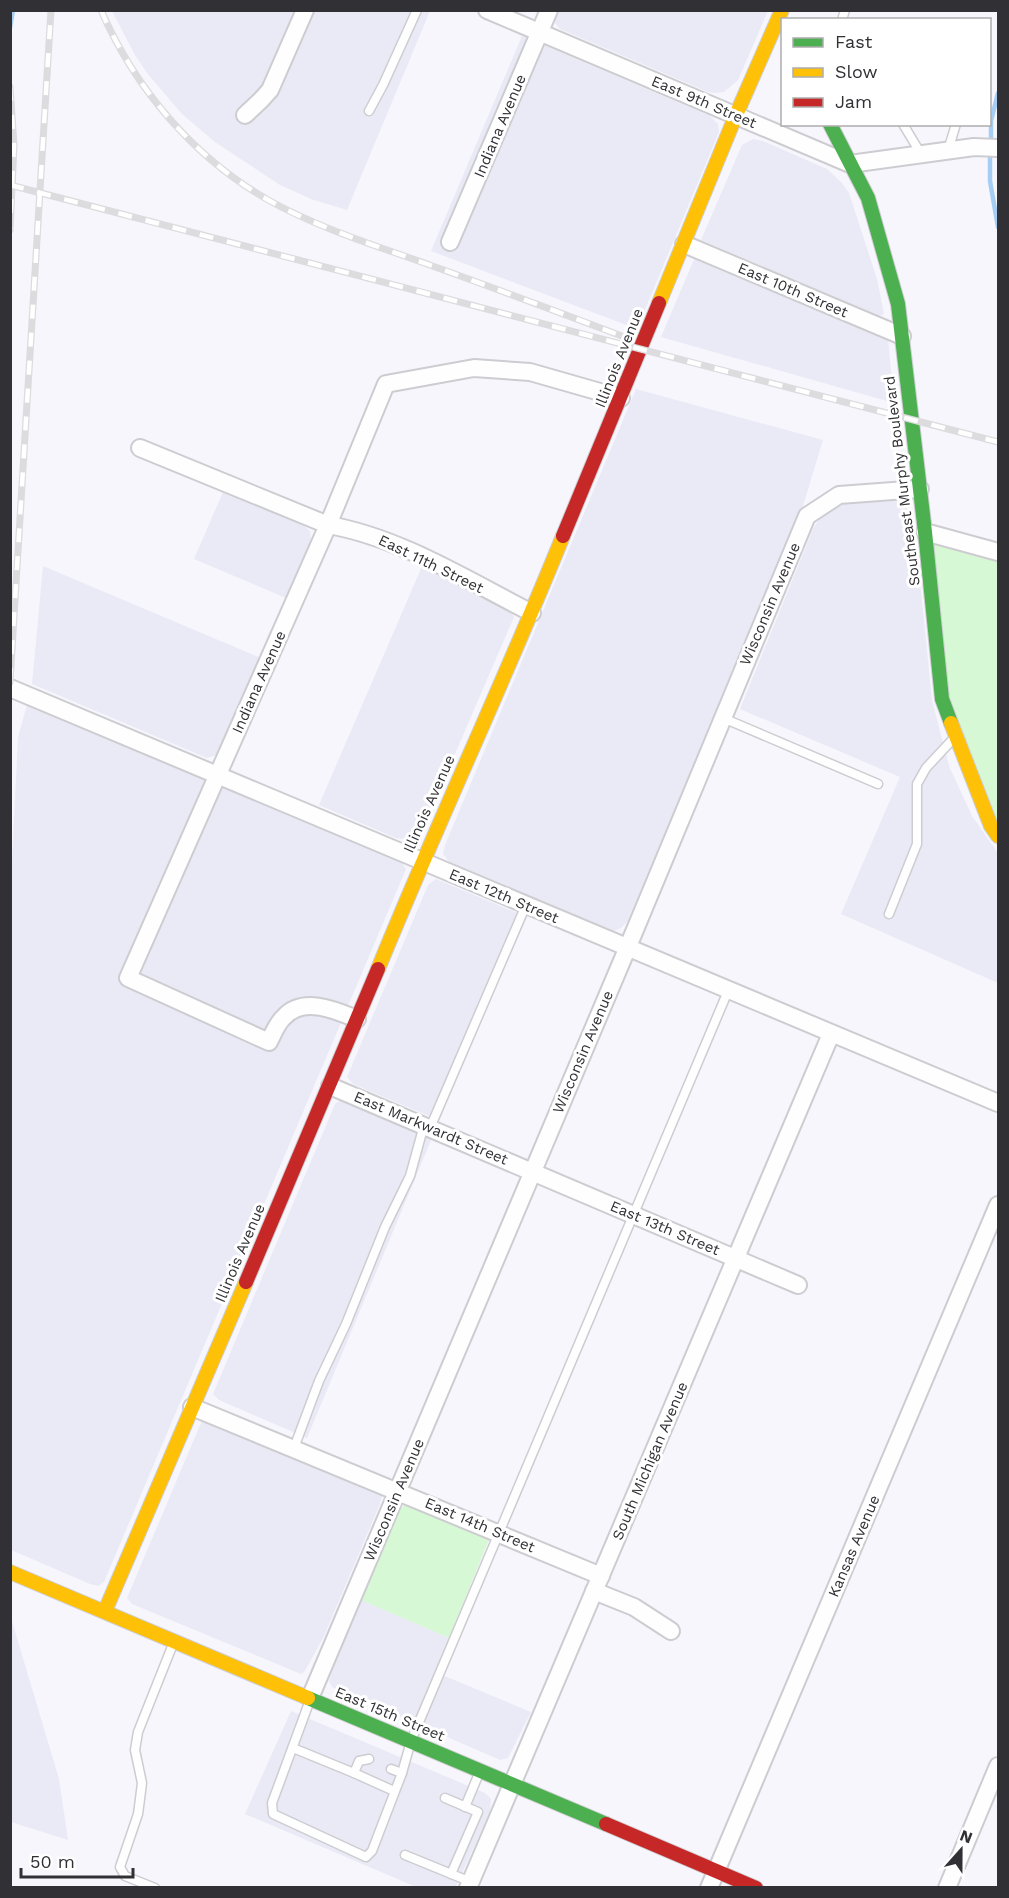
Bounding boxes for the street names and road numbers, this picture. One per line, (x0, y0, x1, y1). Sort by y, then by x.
street label: Indiana Avenue (470, 72, 530, 180)
street label: East 9th Street (649, 72, 760, 133)
street label: East 10th Street (735, 259, 852, 322)
street label: Illinois Avenue (591, 306, 647, 410)
street label: Southeast Murphy Boulevard (880, 375, 924, 587)
street label: East 11th Street (376, 531, 487, 598)
street label: Wisconsin Avenue (736, 540, 804, 668)
street label: Indiana Avenue (228, 628, 290, 736)
street label: Illinois Avenue (399, 752, 459, 856)
street label: East 12th Street (446, 865, 562, 928)
street label: Wisconsin Avenue (549, 988, 617, 1116)
street label: East Markwardt Street (351, 1087, 512, 1169)
street label: East 13th Street (607, 1197, 723, 1260)
street label: Illinois Avenue (211, 1201, 269, 1305)
street label: South Michigan Avenue (608, 1379, 692, 1543)
street label: Wisconsin Avenue (360, 1436, 428, 1564)
street label: Kansas Avenue (824, 1492, 884, 1600)
street label: East 14th Street (422, 1494, 538, 1557)
street label: East 15th Street (332, 1683, 448, 1746)

